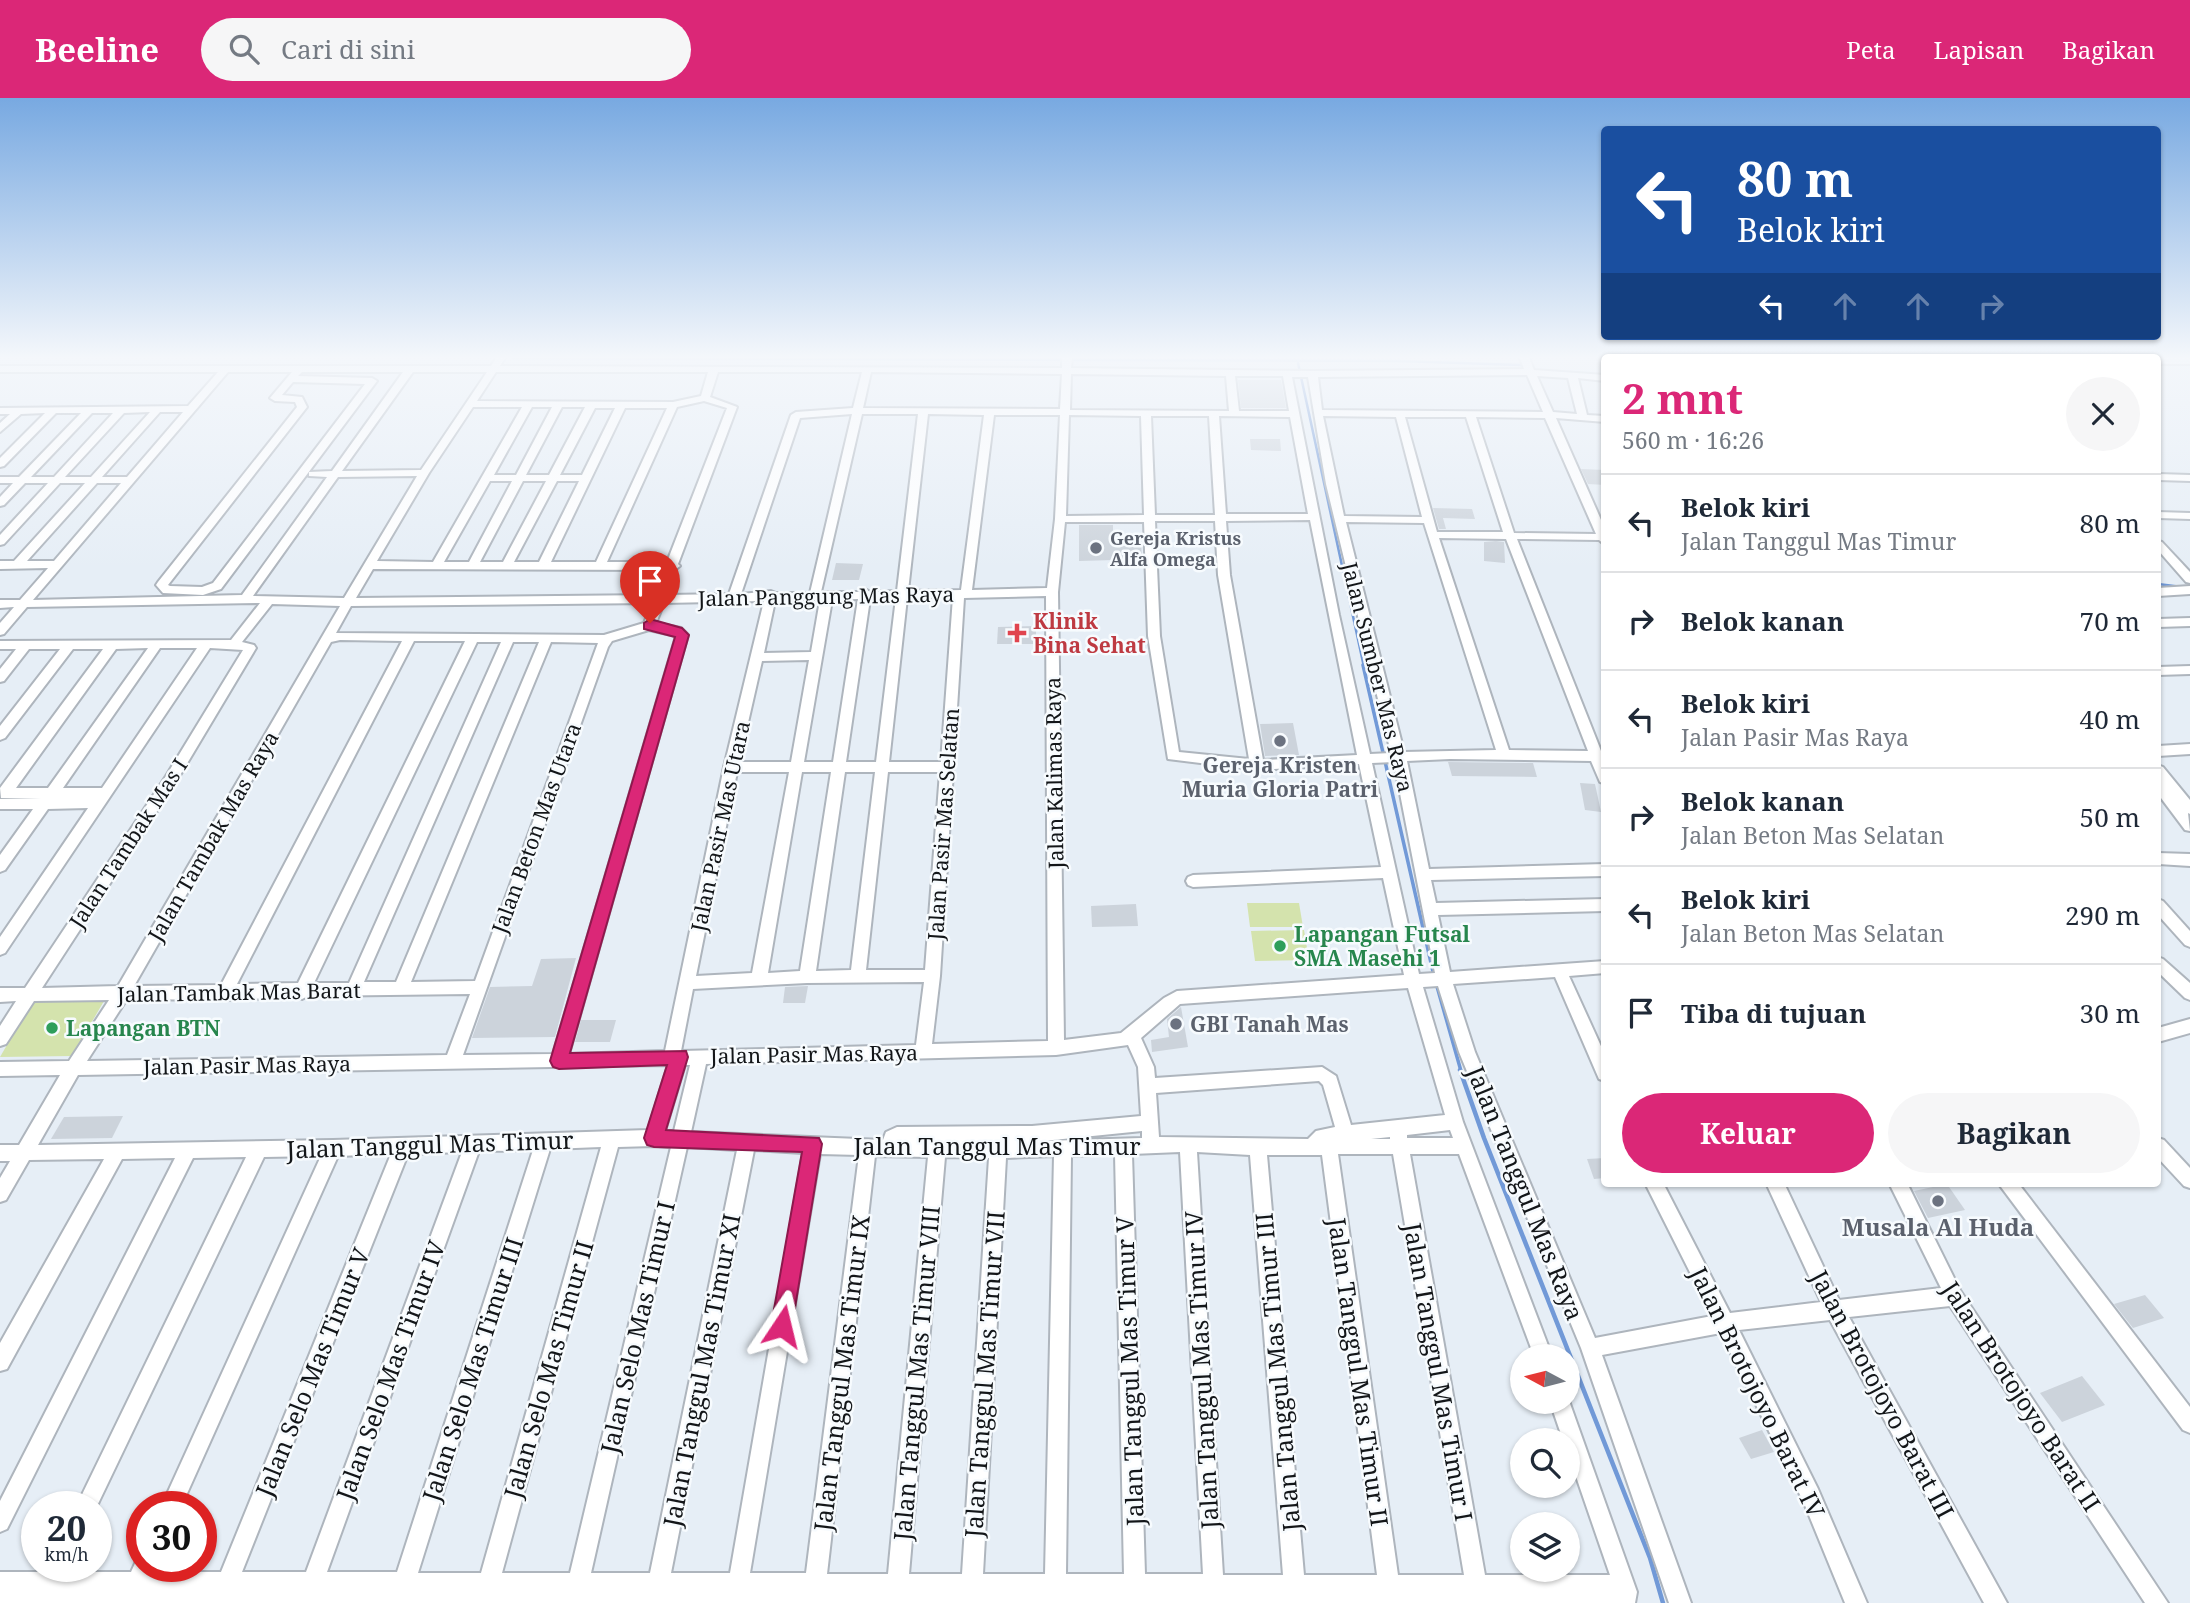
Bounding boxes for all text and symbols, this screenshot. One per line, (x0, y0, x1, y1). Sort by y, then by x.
search box (201, 18, 691, 81)
text: Beeline (35, 27, 159, 72)
icon: search (225, 30, 263, 68)
text: Cari di sini (281, 31, 415, 67)
text: Peta (1846, 33, 1895, 66)
text: Lapisan (1933, 33, 2024, 66)
text: Bagikan (2062, 33, 2155, 66)
text: 80 m (1737, 145, 1853, 211)
icon: left (1622, 154, 1713, 245)
text: Belok kiri (1737, 208, 1885, 251)
icon: left (1753, 287, 1791, 325)
icon: ahead (1826, 287, 1864, 325)
icon: ahead (1899, 287, 1937, 325)
icon: right (1972, 287, 2010, 325)
text: 2 mnt (1622, 369, 1743, 426)
button: close (2066, 377, 2140, 451)
text: 560 m · 16:26 (1622, 424, 1764, 456)
text: Belok kiri (1681, 489, 1810, 525)
icon: left (1622, 504, 1660, 542)
text: 80 m (2080, 505, 2140, 541)
text: Jalan Tanggul Mas Timur (1681, 525, 1956, 557)
place label: Gereja Kristus Alfa Omega (1110, 526, 1241, 571)
marker: Gereja Kristus Alfa Omega (1088, 540, 1104, 556)
pin (620, 551, 680, 623)
street label: Jalan Sumber Mas Raya (1336, 558, 1420, 795)
icon: arrive (631, 562, 669, 600)
street label: Jalan Panggung Mas Raya (697, 580, 954, 612)
icon: right (1622, 602, 1660, 640)
text: Belok kanan (1681, 603, 1844, 639)
text: 70 m (2080, 603, 2140, 639)
place label: Klinik Bina Sehat (1033, 607, 1146, 659)
marker: Klinik Bina Sehat (1007, 623, 1027, 643)
street label: Jalan Kalimas Raya (1038, 677, 1070, 870)
text: Belok kiri (1681, 685, 1810, 721)
icon: left (1622, 700, 1660, 738)
text: 40 m (2080, 701, 2140, 737)
street label: Jalan Pasir Mas Selatan (921, 707, 965, 942)
street label: Jalan Pasir Mas Utara (684, 718, 756, 935)
street label: Jalan Beton Mas Utara (485, 719, 587, 938)
text: Jalan Pasir Mas Raya (1681, 721, 1909, 753)
street label: Jalan Tambak Mas Raya (141, 726, 285, 947)
marker: Gereja Kristen Muria Gloria Patri (1272, 733, 1288, 749)
place label: Gereja Kristen Muria Gloria Patri (1182, 751, 1379, 803)
street label: Jalan Tambak Mas I (62, 753, 193, 934)
text: Belok kanan (1681, 783, 1844, 819)
icon: right (1622, 798, 1660, 836)
text: 50 m (2080, 799, 2140, 835)
text: Jalan Beton Mas Selatan (1681, 819, 1944, 851)
text: Belok kiri (1681, 881, 1810, 917)
icon: left (1622, 896, 1660, 934)
text: 290 m (2065, 897, 2140, 933)
text: Jalan Beton Mas Selatan (1681, 917, 1944, 949)
place label: Lapangan Futsal SMA Masehi 1 (1294, 920, 1471, 972)
marker: Lapangan Futsal SMA Masehi 1 (1272, 938, 1288, 954)
street label: Jalan Tambak Mas Barat (116, 976, 361, 1008)
icon: arrive (1622, 994, 1660, 1032)
text: Tiba di tujuan (1681, 995, 1866, 1031)
text: 30 m (2080, 995, 2140, 1031)
place label: GBI Tanah Mas (1190, 1010, 1349, 1038)
place label: Lapangan BTN (66, 1014, 221, 1042)
marker: GBI Tanah Mas (1168, 1016, 1184, 1032)
marker: Lapangan BTN (44, 1020, 60, 1036)
street label: Jalan Pasir Mas Raya (709, 1038, 918, 1070)
street label: Jalan Pasir Mas Raya (142, 1049, 351, 1081)
street label: Jalan Tanggul Mas Raya (1459, 1060, 1592, 1325)
button: Keluar (1622, 1093, 1874, 1173)
button: Bagikan (1888, 1093, 2140, 1173)
street label: Jalan Tanggul Mas Timur (285, 1122, 574, 1166)
street label: Jalan Tanggul Mas Timur (852, 1129, 1141, 1162)
marker: Musala Al Huda (1930, 1193, 1946, 1209)
street label: Jalan Selo Mas Timur I (592, 1198, 682, 1457)
street label: Jalan Tanggul Mas Timur VIII (885, 1204, 947, 1543)
street label: Jalan Tanggul Mas Timur IV (1176, 1209, 1226, 1531)
street label: Jalan Tanggul Mas Timur VII (956, 1210, 1012, 1539)
place label: Musala Al Huda (1842, 1210, 2034, 1243)
street label: Jalan Tanggul Mas Timur XI (654, 1211, 748, 1530)
street label: Jalan Tanggul Mas Timur III (1247, 1211, 1307, 1534)
street label: Jalan Tanggul Mas Timur IX (805, 1213, 877, 1534)
street label: Jalan Tanggul Mas Timur V (1107, 1215, 1151, 1527)
street label: Jalan Tanggul Mas Timur II (1321, 1215, 1397, 1528)
street label: Jalan Tanggul Mas Timur I (1396, 1219, 1481, 1524)
street label: Jalan Selo Mas Timur III (413, 1233, 530, 1506)
street label: Jalan Selo Mas Timur IV (327, 1235, 453, 1505)
street label: Jalan Selo Mas Timur II (495, 1236, 601, 1503)
street label: Jalan Selo Mas Timur V (247, 1242, 377, 1502)
street label: Jalan Brotojoyo Barat IV (1682, 1260, 1834, 1524)
street label: Jalan Brotojoyo Barat III (1803, 1263, 1963, 1524)
street label: Jalan Brotojoyo Barat II (1935, 1274, 2109, 1517)
position arrow (745, 1289, 819, 1363)
north arrow (1510, 1344, 1580, 1414)
map controls (1510, 1344, 1580, 1582)
button: search (1510, 1428, 1580, 1498)
speed limit sign: 30 (126, 1491, 217, 1582)
text: 20 (47, 1504, 86, 1551)
button: layers (1510, 1512, 1580, 1582)
text: km/h (44, 1542, 89, 1566)

